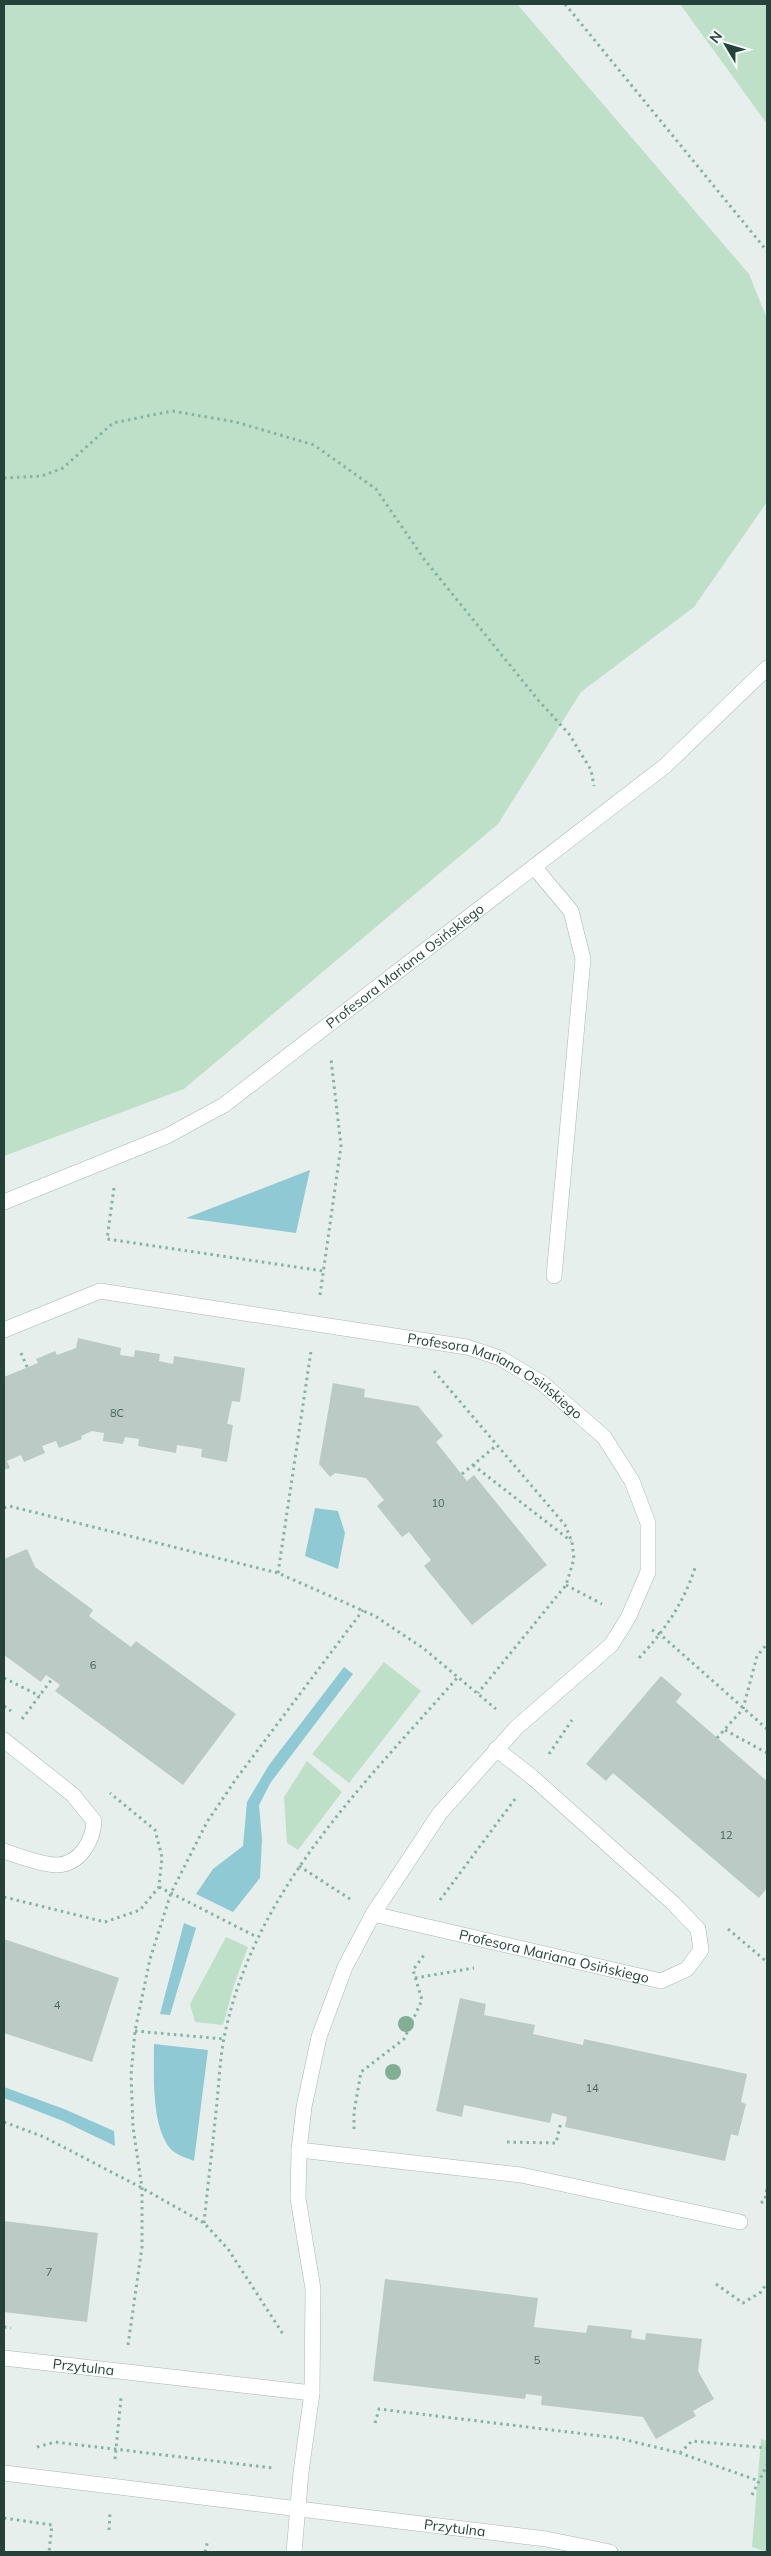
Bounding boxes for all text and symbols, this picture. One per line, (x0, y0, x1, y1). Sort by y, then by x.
north arrow (701, 20, 751, 70)
text: N (705, 27, 726, 47)
street label: Profesora Mariana Osińskiego (322, 899, 488, 1032)
street label: Profesora Mariana Osińskiego (406, 1329, 586, 1423)
house number: 8C (110, 1406, 124, 1420)
house number: 10 (431, 1496, 445, 1510)
house number: 6 (90, 1658, 97, 1672)
house number: 12 (719, 1828, 733, 1842)
street label: Profesora Mariana Osińskiego (457, 1925, 651, 1987)
house number: 4 (54, 1998, 61, 2012)
house number: 14 (585, 2081, 599, 2095)
house number: 7 (46, 2265, 52, 2279)
house number: 5 (534, 2353, 541, 2367)
street label: Przytulna (52, 2355, 115, 2379)
street label: Przytulna (423, 2515, 486, 2541)

